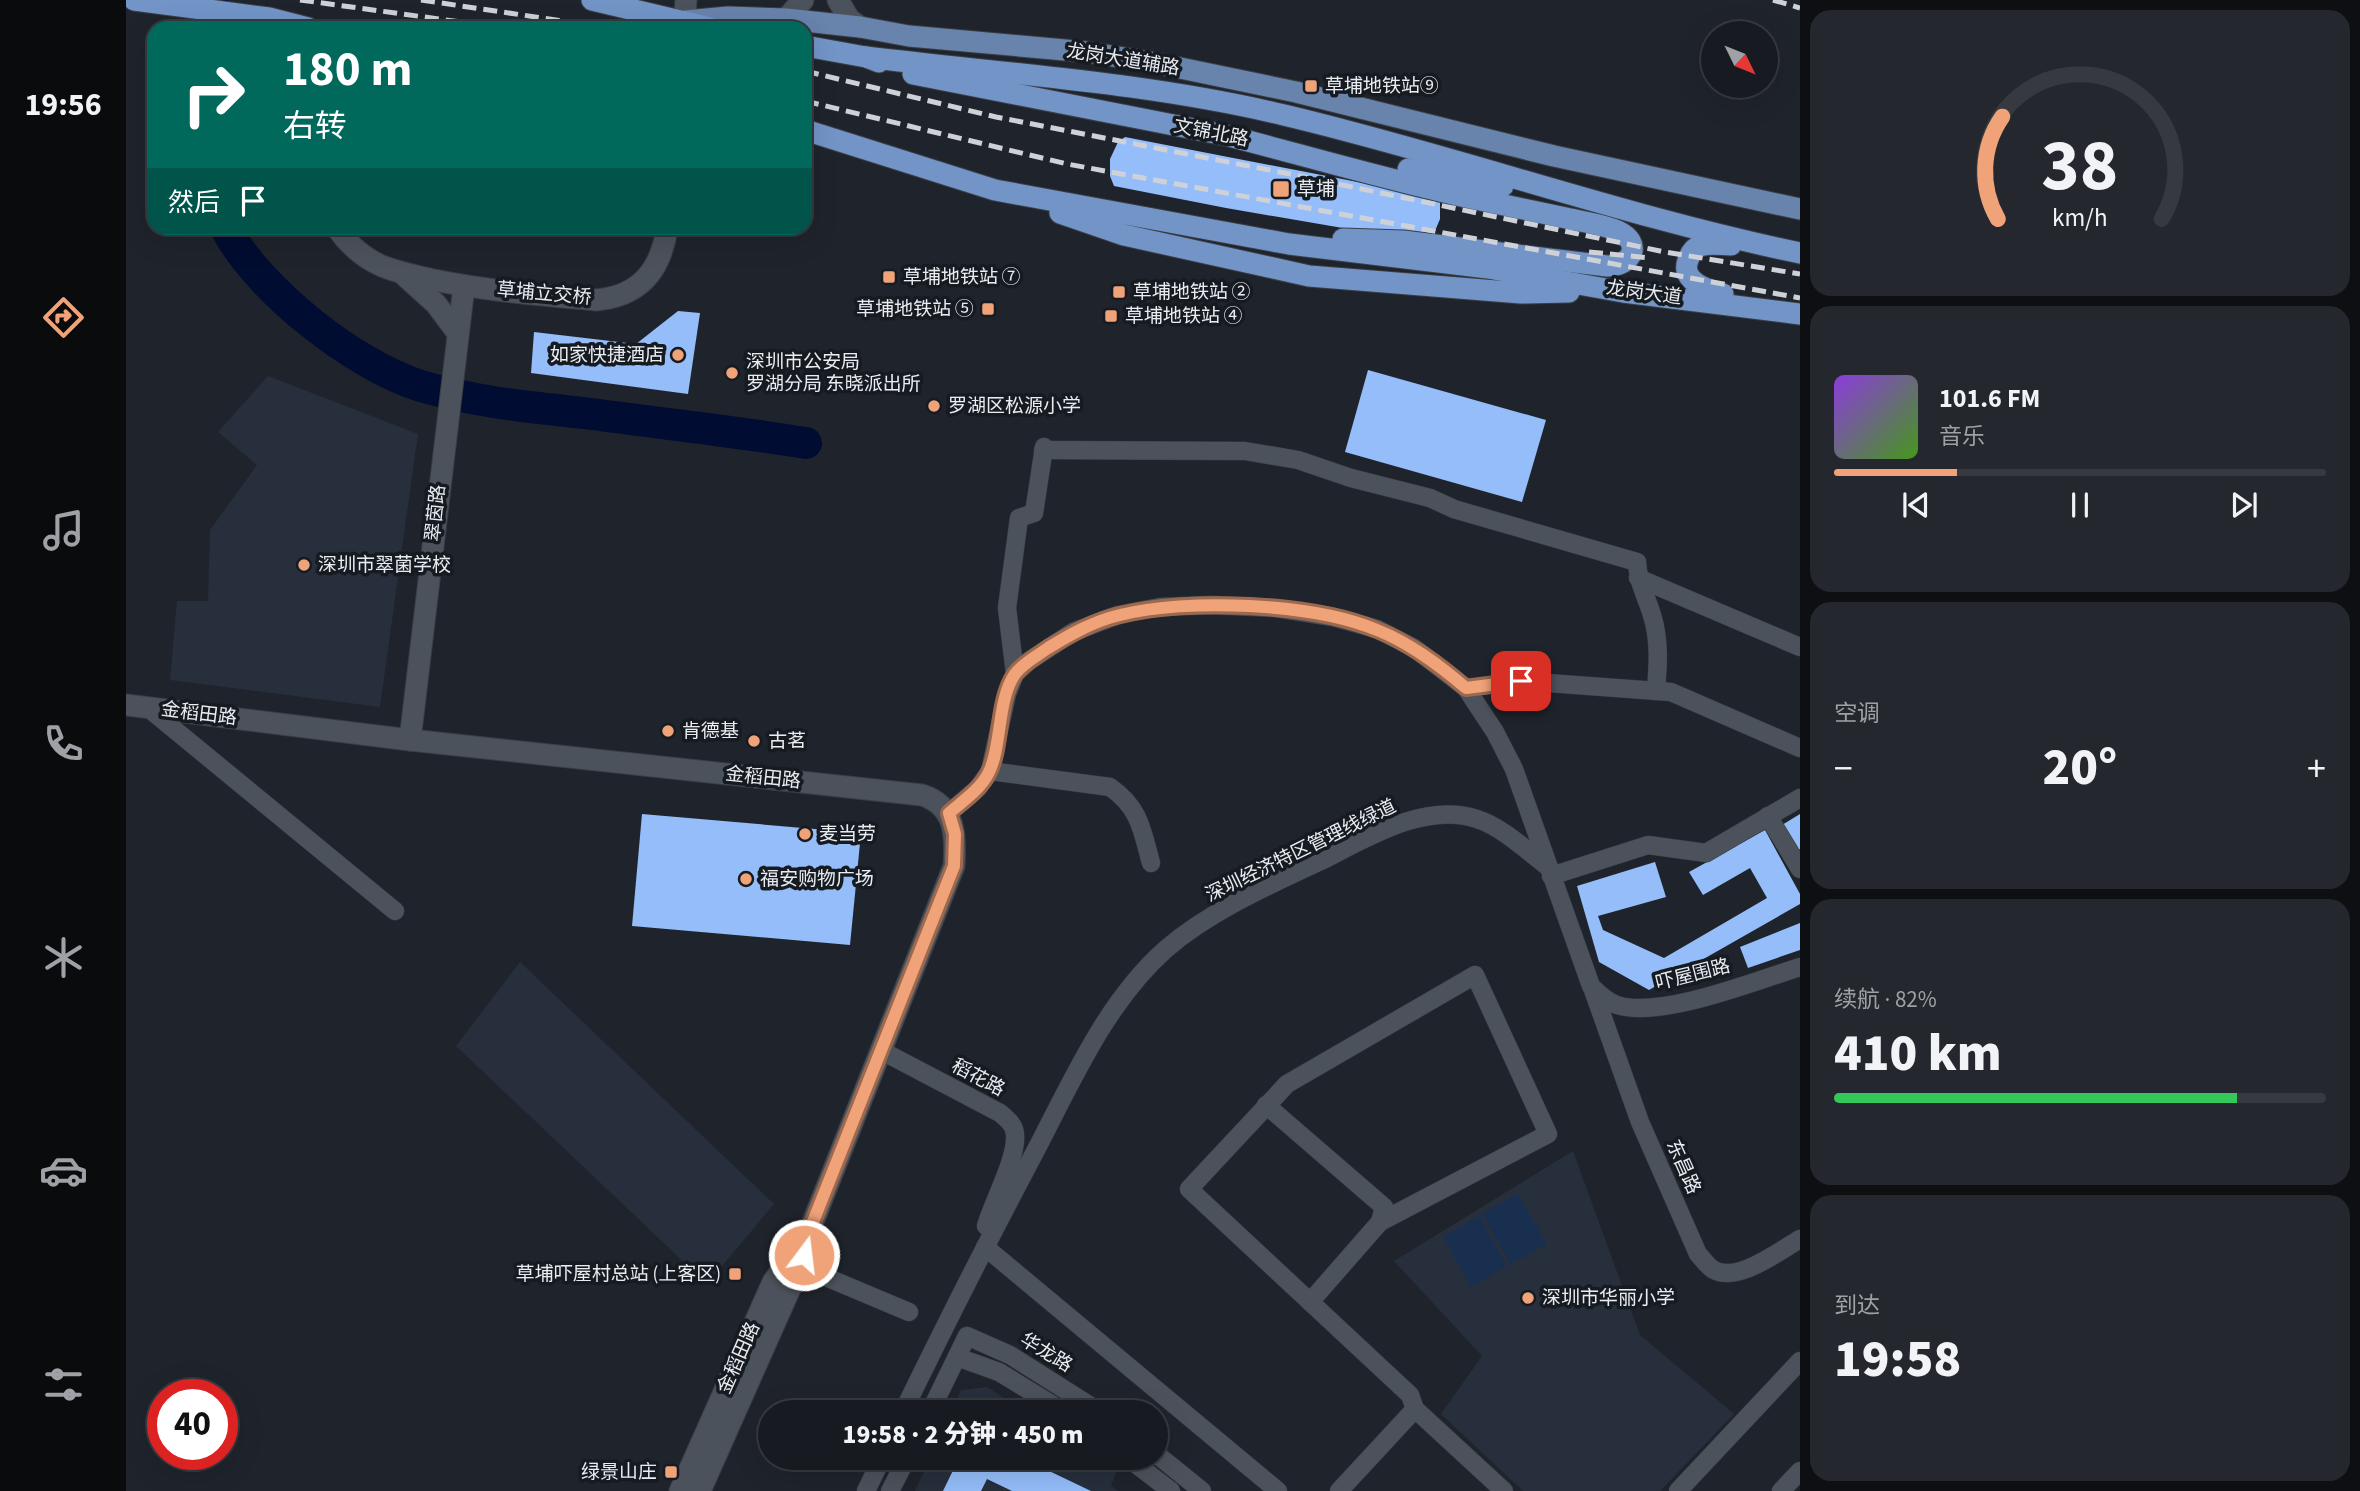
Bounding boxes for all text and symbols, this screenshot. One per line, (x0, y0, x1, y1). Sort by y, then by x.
north arrow (1701, 21, 1778, 98)
map controls (1701, 21, 1778, 98)
text: 180 m (283, 35, 412, 105)
street label: 龙岗大道辅路 (1065, 38, 1181, 82)
icon: right (168, 49, 259, 140)
place label: 草埔地铁站⑨ (1325, 73, 1439, 100)
marker: 草埔地铁站⑨ (1303, 78, 1319, 94)
text: 19:56 (24, 82, 102, 128)
text: 右转 (283, 104, 347, 150)
street label: 文锦北路 (1171, 112, 1251, 154)
text: 38 (2042, 114, 2118, 218)
place label: 草埔 (1297, 176, 1335, 203)
marker: 草埔 (1271, 179, 1291, 199)
icon: arrive (234, 182, 272, 220)
text: 然后 (168, 184, 220, 221)
text: km/h (2052, 200, 2108, 236)
place label: 草埔地铁站 ⑦ (903, 264, 1021, 291)
marker: 草埔地铁站 ⑦ (881, 269, 897, 285)
street label: 龙岗大道 (1604, 274, 1684, 312)
street label: 草埔立交桥 (495, 276, 593, 312)
place label: 草埔地铁站 ② (1133, 279, 1251, 306)
marker: 草埔地铁站 ② (1111, 284, 1127, 300)
icon: directions (39, 293, 88, 342)
place label: 草埔地铁站 ⑤ (856, 296, 974, 323)
marker: 草埔地铁站 ⑤ (980, 301, 996, 317)
place label: 草埔地铁站 ④ (1125, 303, 1243, 330)
marker: 草埔地铁站 ④ (1103, 308, 1119, 324)
place label: 如家快捷酒店 (550, 342, 664, 369)
marker: 如家快捷酒店 (670, 347, 686, 363)
place label: 深圳市公安局 罗湖分局 东晓派出所 (746, 349, 921, 398)
marker: 深圳市公安局 罗湖分局 东晓派出所 (724, 365, 740, 381)
text: 101.6 FM (1939, 380, 2040, 417)
place label: 罗湖区松源小学 (948, 393, 1081, 420)
marker: 罗湖区松源小学 (926, 398, 942, 414)
text: 音乐 (1939, 420, 1985, 453)
street label: 翠茵路 (420, 483, 452, 543)
icon: previous (1897, 486, 1935, 524)
icon: pause (2061, 486, 2099, 524)
icon: next (2225, 486, 2263, 524)
icon: music (39, 506, 88, 555)
place label: 深圳市翠菌学校 (318, 552, 451, 579)
marker: 深圳市翠菌学校 (296, 557, 312, 573)
pin (1491, 651, 1551, 711)
icon: arrive (1502, 662, 1540, 700)
street label: 金稻田路 (160, 696, 238, 732)
text: 空调 (1834, 697, 1880, 730)
place label: 肯德基 (682, 718, 739, 745)
icon: phone (39, 719, 88, 768)
marker: 肯德基 (660, 723, 676, 739)
place label: 古茗 (768, 728, 806, 755)
text: 20° (2043, 731, 2117, 805)
marker: 古茗 (746, 733, 762, 749)
text: − (1834, 742, 1853, 796)
text: + (2307, 742, 2326, 796)
street label: 金稻田路 (724, 761, 802, 795)
street label: 深圳经济特区管理线绿道 (1201, 793, 1401, 909)
place label: 麦当劳 (819, 821, 876, 848)
marker: 麦当劳 (797, 826, 813, 842)
place label: 福安购物广场 (760, 866, 874, 893)
marker: 福安购物广场 (738, 871, 754, 887)
icon: climate (39, 933, 88, 982)
street label: 吓屋围路 (1653, 953, 1733, 997)
text: 续航 · 82% (1834, 983, 1937, 1016)
text: 410 km (1834, 1017, 2002, 1091)
street label: 稻花路 (946, 1053, 1010, 1103)
street label: 东昌路 (1659, 1135, 1707, 1199)
icon: car (39, 1146, 88, 1195)
position arrow (767, 1218, 841, 1292)
place label: 草埔吓屋村总站 (上客区) (516, 1261, 721, 1288)
marker: 草埔吓屋村总站 (上客区) (727, 1266, 743, 1282)
place label: 深圳市华丽小学 (1542, 1285, 1675, 1312)
text: 到达 (1834, 1289, 1880, 1322)
marker: 深圳市华丽小学 (1520, 1290, 1536, 1306)
street label: 金稻田路 (711, 1318, 767, 1398)
text: 19:58 (1834, 1323, 1961, 1397)
street label: 华龙路 (1015, 1327, 1077, 1379)
icon: filters (39, 1360, 88, 1409)
speed limit sign: 40 (147, 1379, 238, 1470)
text: 19:58 · 2 分钟 · 450 m (843, 1416, 1083, 1453)
place label: 绿景山庄 (581, 1459, 657, 1486)
marker: 绿景山庄 (663, 1464, 679, 1480)

